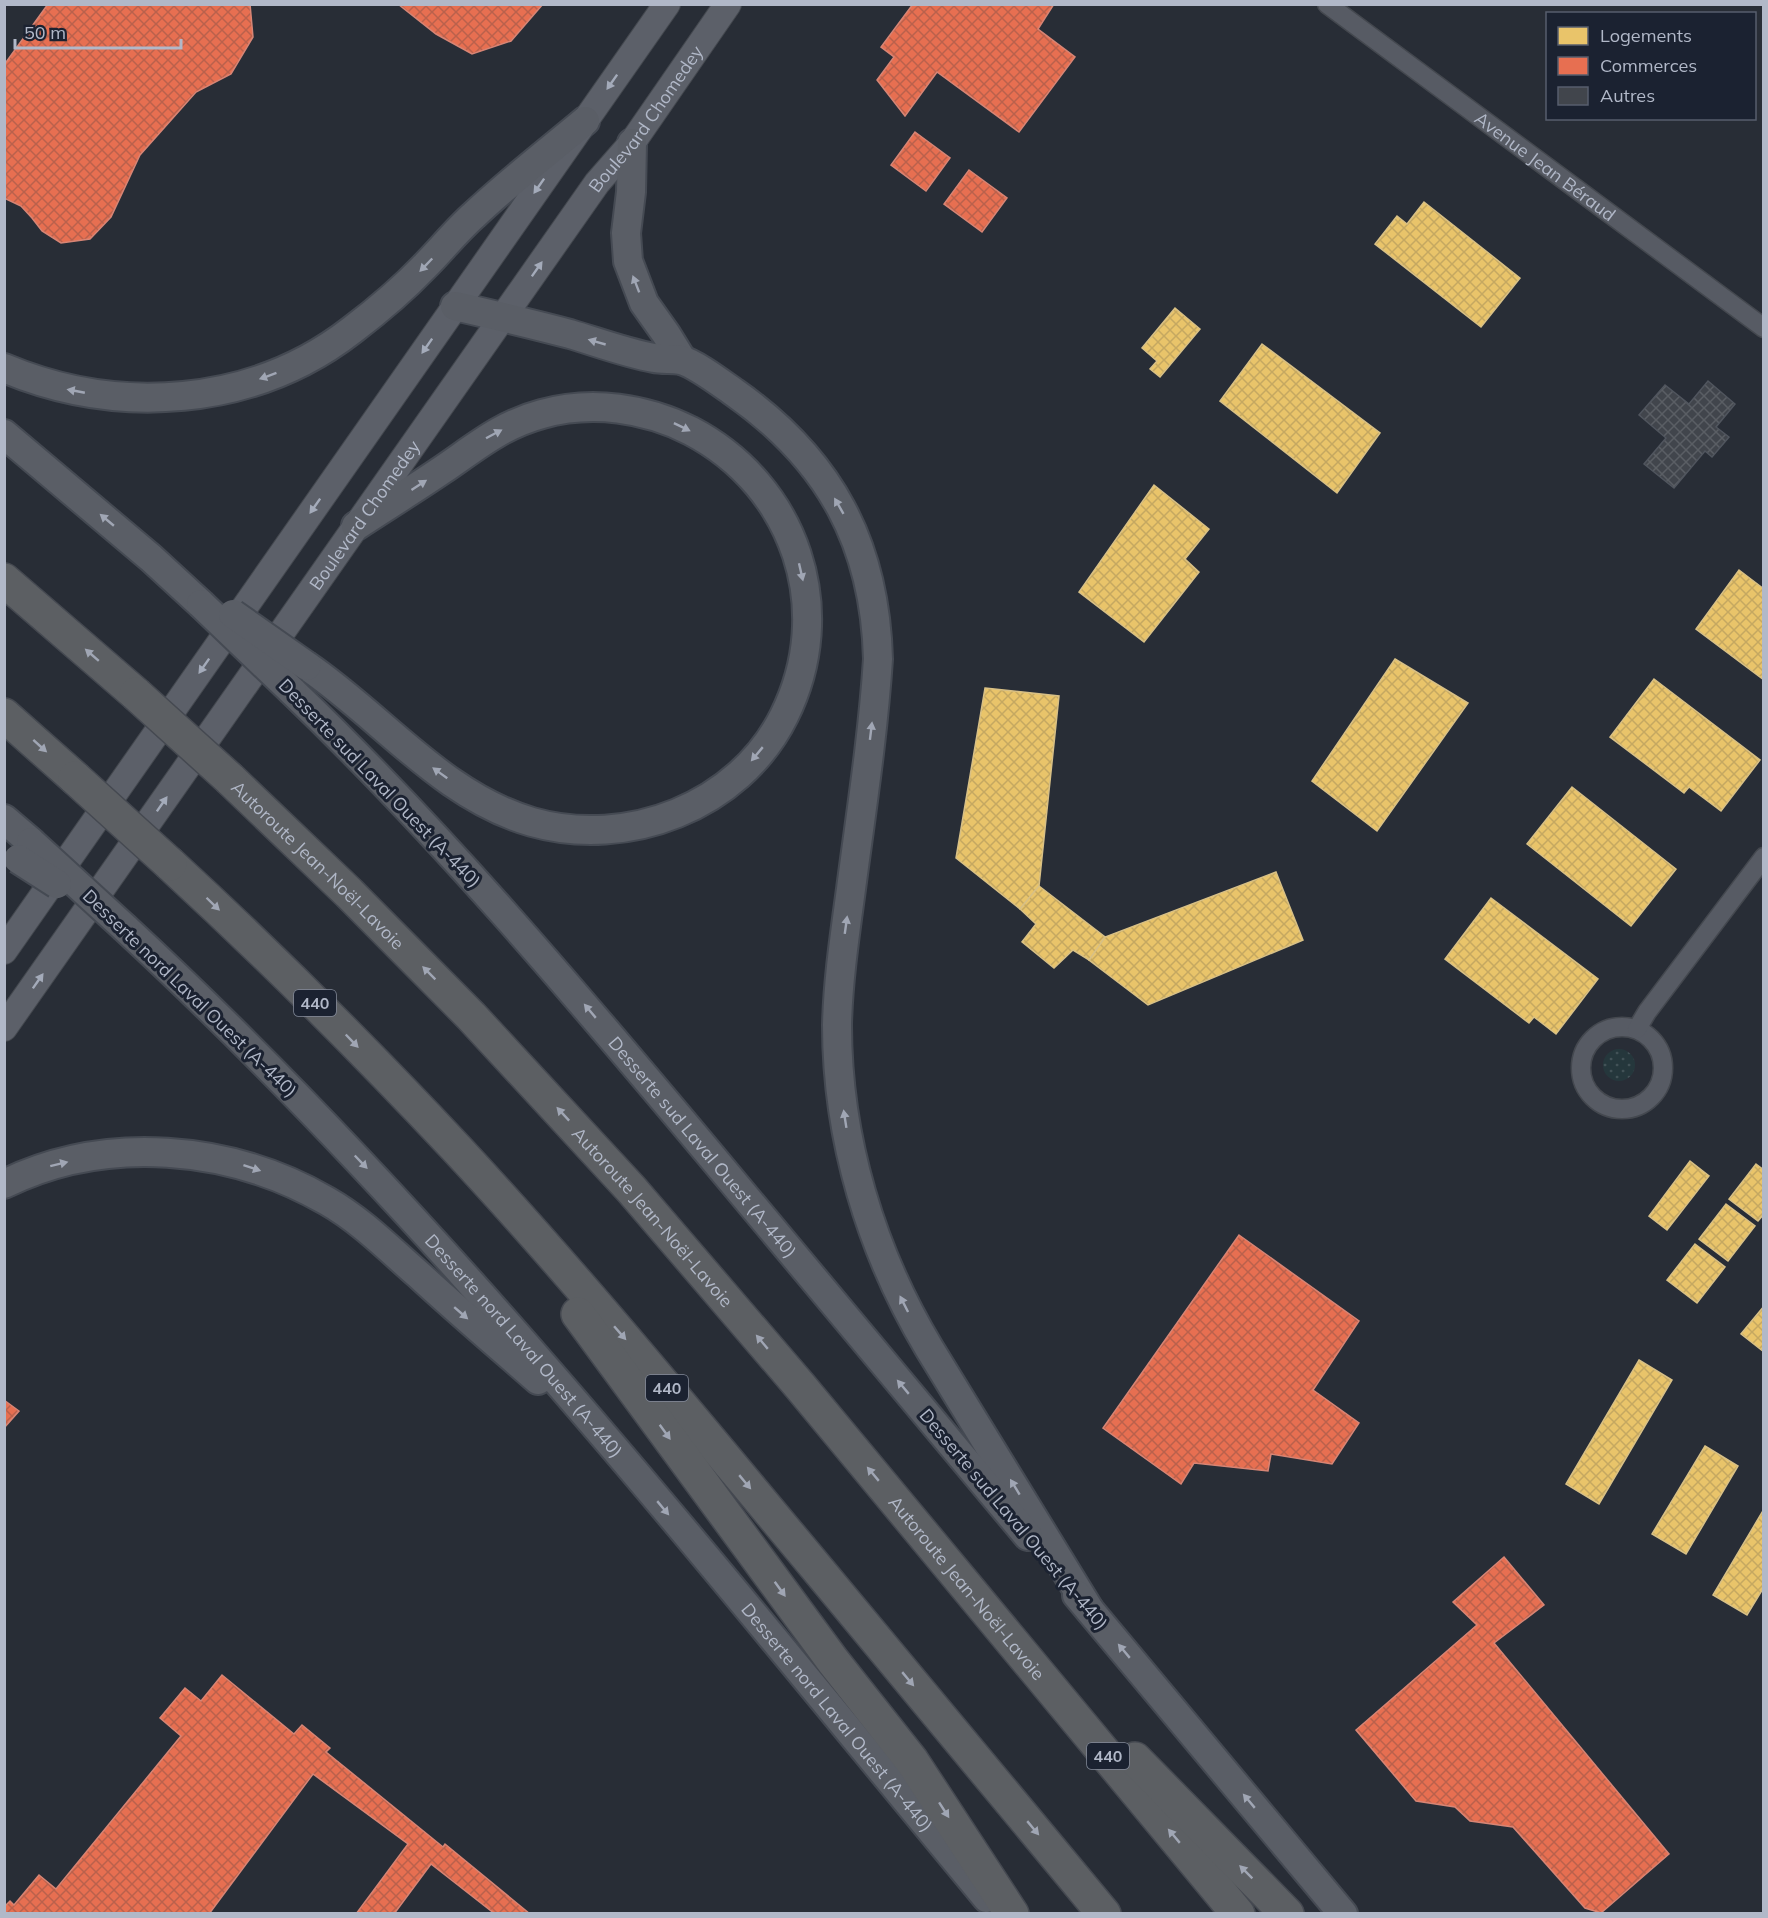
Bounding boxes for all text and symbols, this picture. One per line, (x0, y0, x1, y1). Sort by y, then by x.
scale bar (15, 12, 182, 50)
legend (1546, 12, 1756, 120)
text: 50 m (24, 21, 66, 44)
text: Logements (1600, 24, 1692, 47)
street label: Boulevard Chomedey (583, 40, 708, 196)
text: Commerces (1600, 54, 1697, 77)
one-way arrow (606, 74, 618, 90)
text: Autres (1600, 84, 1655, 107)
street label: Avenue Jean Béraud (1470, 106, 1621, 226)
one-way arrow (533, 178, 545, 194)
one-way arrow (419, 257, 433, 272)
one-way arrow (531, 262, 543, 278)
one-way arrow (631, 275, 641, 293)
one-way arrow (588, 337, 606, 346)
one-way arrow (421, 338, 433, 354)
one-way arrow (259, 372, 277, 382)
one-way arrow (67, 386, 86, 395)
one-way arrow (673, 422, 690, 432)
one-way arrow (486, 429, 503, 439)
street label: Boulevard Chomedey (304, 435, 425, 594)
one-way arrow (411, 480, 427, 491)
one-way arrow (310, 498, 321, 514)
one-way arrow (834, 498, 845, 514)
one-way arrow (99, 514, 115, 527)
one-way arrow (797, 563, 807, 581)
one-way arrow (85, 649, 100, 662)
one-way arrow (199, 658, 210, 674)
street label: Desserte sud Laval Ouest (A-440) (274, 674, 486, 892)
one-way arrow (866, 722, 876, 741)
one-way arrow (32, 739, 47, 752)
one-way arrow (751, 746, 764, 761)
one-way arrow (432, 767, 448, 779)
street label: Autoroute Jean-Noël-Lavoie (227, 775, 410, 954)
one-way arrow (156, 796, 168, 812)
street label: Desserte nord Laval Ouest (A-440) (78, 884, 302, 1102)
one-way arrow (205, 897, 220, 911)
one-way arrow (842, 915, 851, 934)
one-way arrow (422, 965, 436, 980)
one-way arrow (32, 973, 44, 989)
road number: 440 (294, 990, 336, 1016)
one-way arrow (584, 1004, 597, 1019)
street label: Desserte sud Laval Ouest (A-440) (604, 1031, 802, 1262)
one-way arrow (344, 1033, 358, 1047)
one-way arrow (556, 1107, 570, 1122)
one-way arrow (840, 1109, 849, 1128)
street label: Autoroute Jean-Noël-Lavoie (568, 1122, 738, 1312)
one-way arrow (354, 1154, 368, 1169)
one-way arrow (50, 1159, 69, 1169)
one-way arrow (243, 1164, 261, 1173)
street label: Desserte nord Laval Ouest (A-440) (420, 1229, 628, 1462)
one-way arrow (900, 1295, 909, 1312)
one-way arrow (453, 1306, 468, 1319)
one-way arrow (613, 1325, 626, 1340)
one-way arrow (756, 1335, 769, 1350)
road number: 440 (646, 1375, 688, 1401)
one-way arrow (897, 1379, 910, 1395)
street label: Desserte sud Laval Ouest (A-440) (915, 1404, 1113, 1634)
one-way arrow (658, 1424, 670, 1439)
one-way arrow (867, 1467, 880, 1482)
one-way arrow (738, 1474, 751, 1489)
one-way arrow (1009, 1479, 1020, 1495)
street label: Autoroute Jean-Noël-Lavoie (884, 1491, 1050, 1684)
one-way arrow (657, 1500, 670, 1516)
one-way arrow (774, 1580, 786, 1596)
street label: Desserte nord Laval Ouest (A-440) (737, 1598, 939, 1836)
one-way arrow (1117, 1643, 1130, 1659)
one-way arrow (902, 1671, 915, 1687)
road number: 440 (1087, 1743, 1129, 1769)
one-way arrow (1242, 1793, 1255, 1809)
one-way arrow (938, 1802, 949, 1818)
one-way arrow (1026, 1821, 1039, 1836)
one-way arrow (1168, 1829, 1181, 1844)
one-way arrow (1239, 1864, 1253, 1879)

